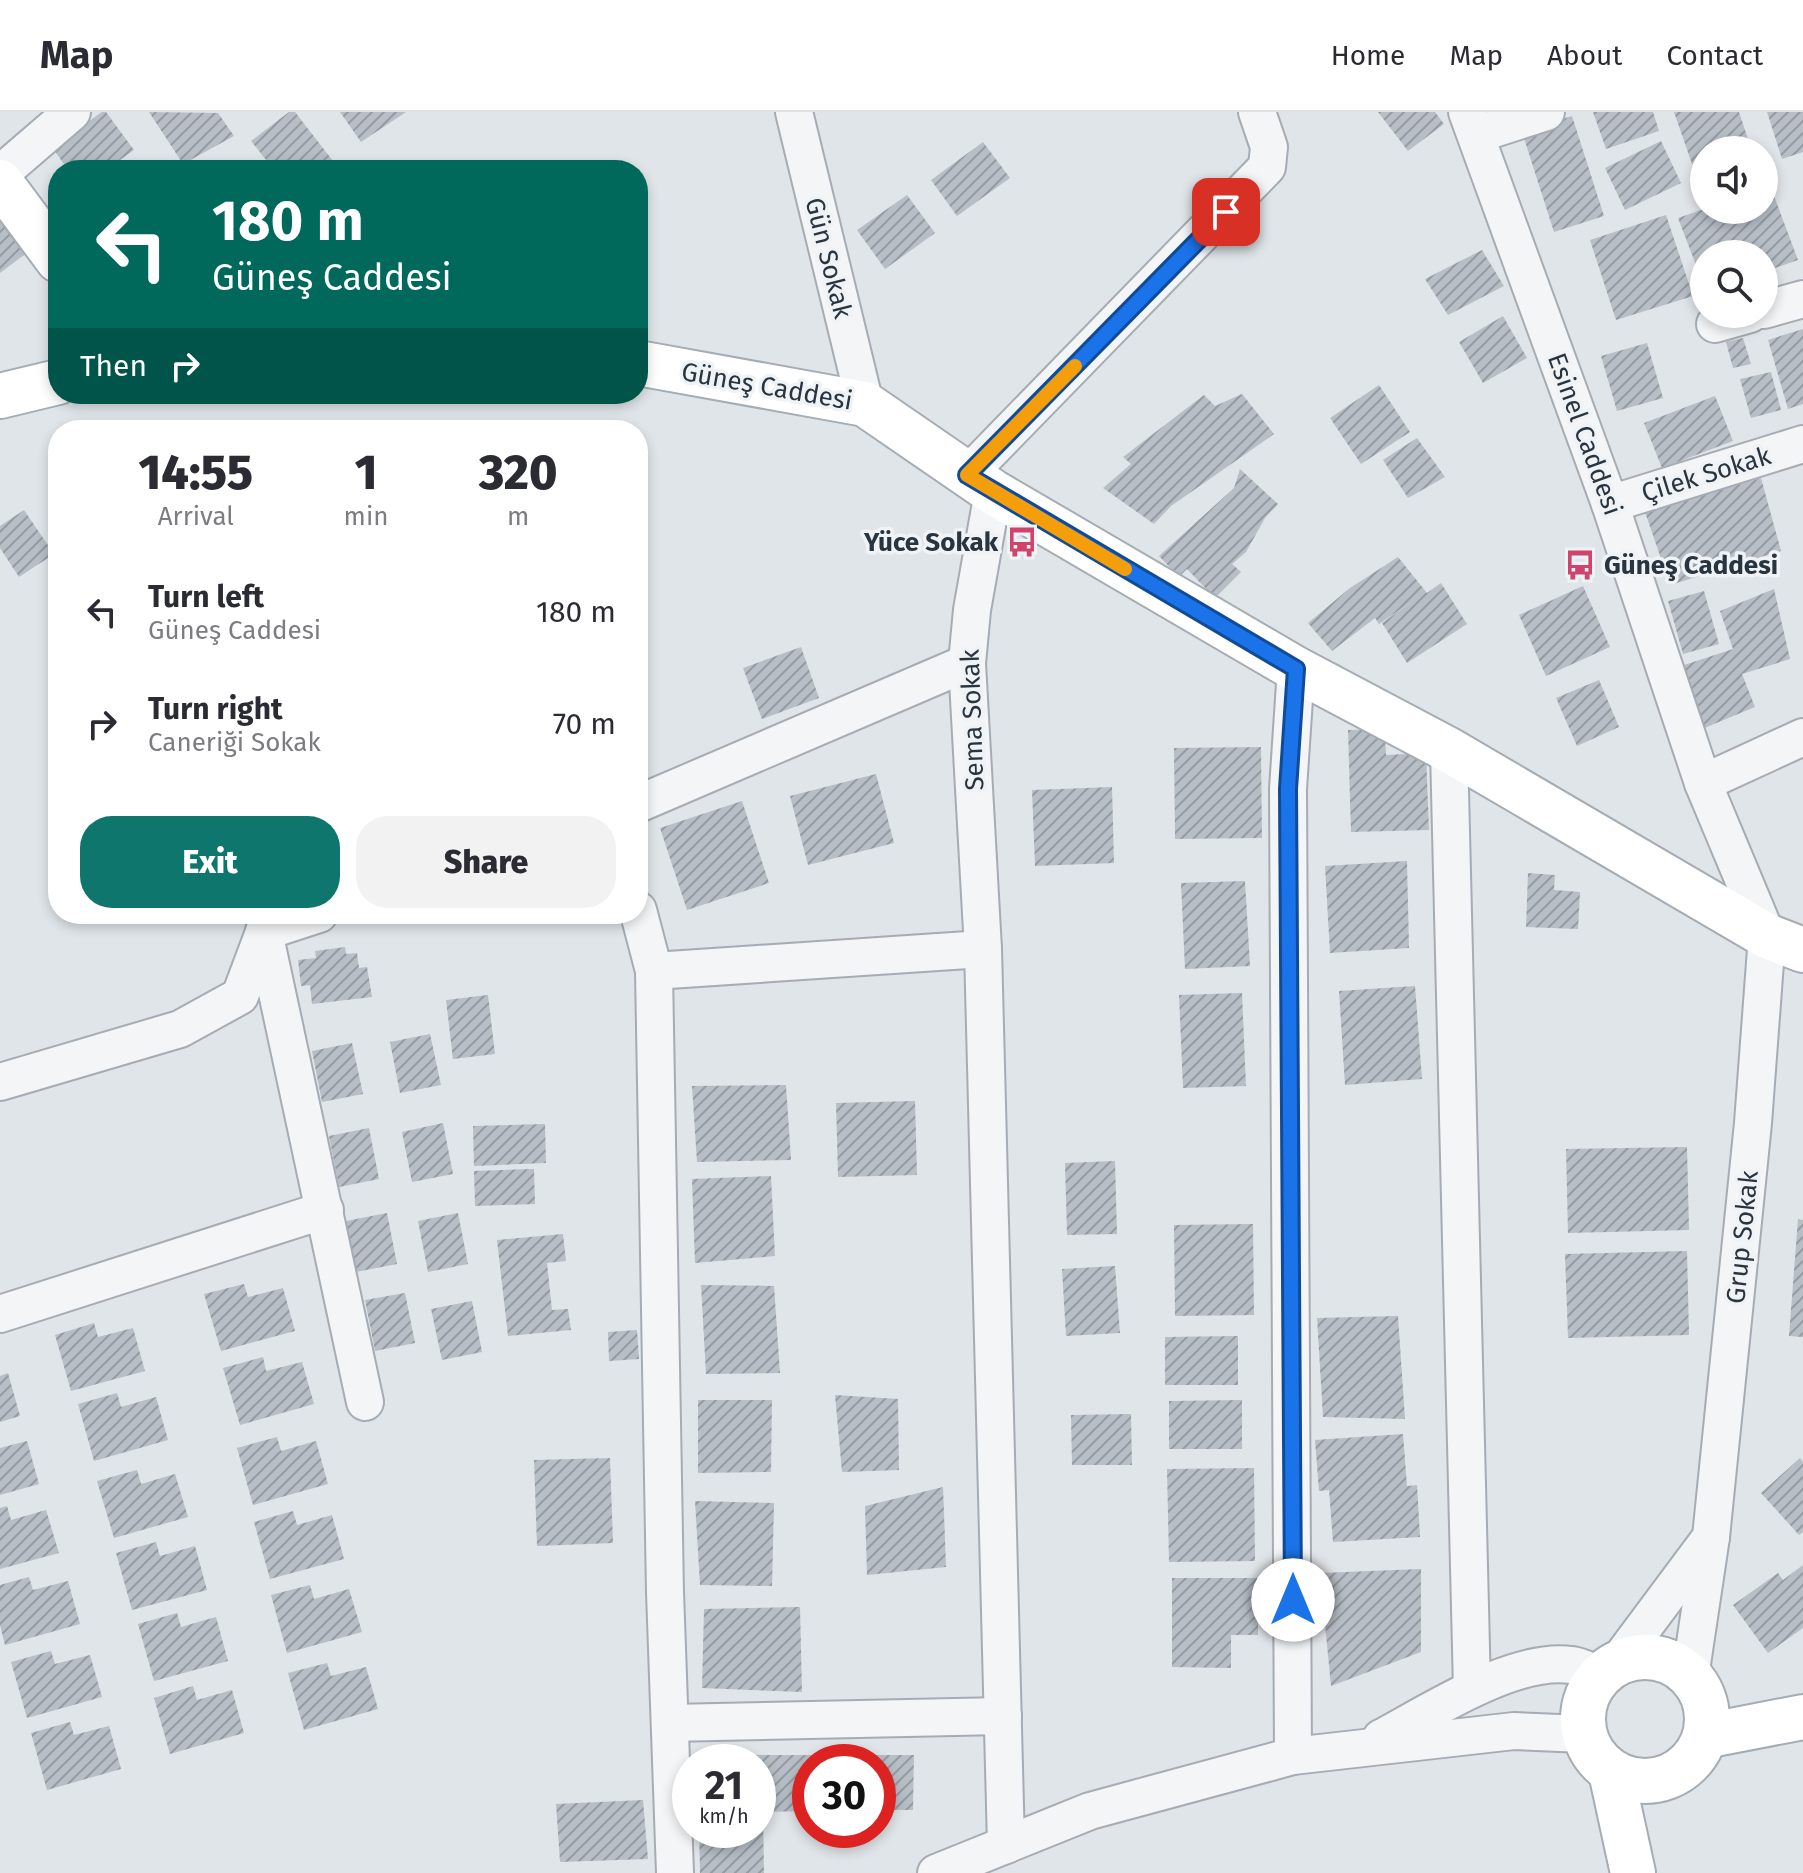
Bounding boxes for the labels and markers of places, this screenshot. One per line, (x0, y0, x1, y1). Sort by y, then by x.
pin (1192, 178, 1260, 246)
bus stop icon: Yüce Sokak (1005, 525, 1039, 559)
place label: Yüce Sokak (863, 527, 999, 558)
bus stop icon: Güneş Caddesi (1563, 548, 1597, 582)
place label: Güneş Caddesi (1604, 550, 1778, 581)

